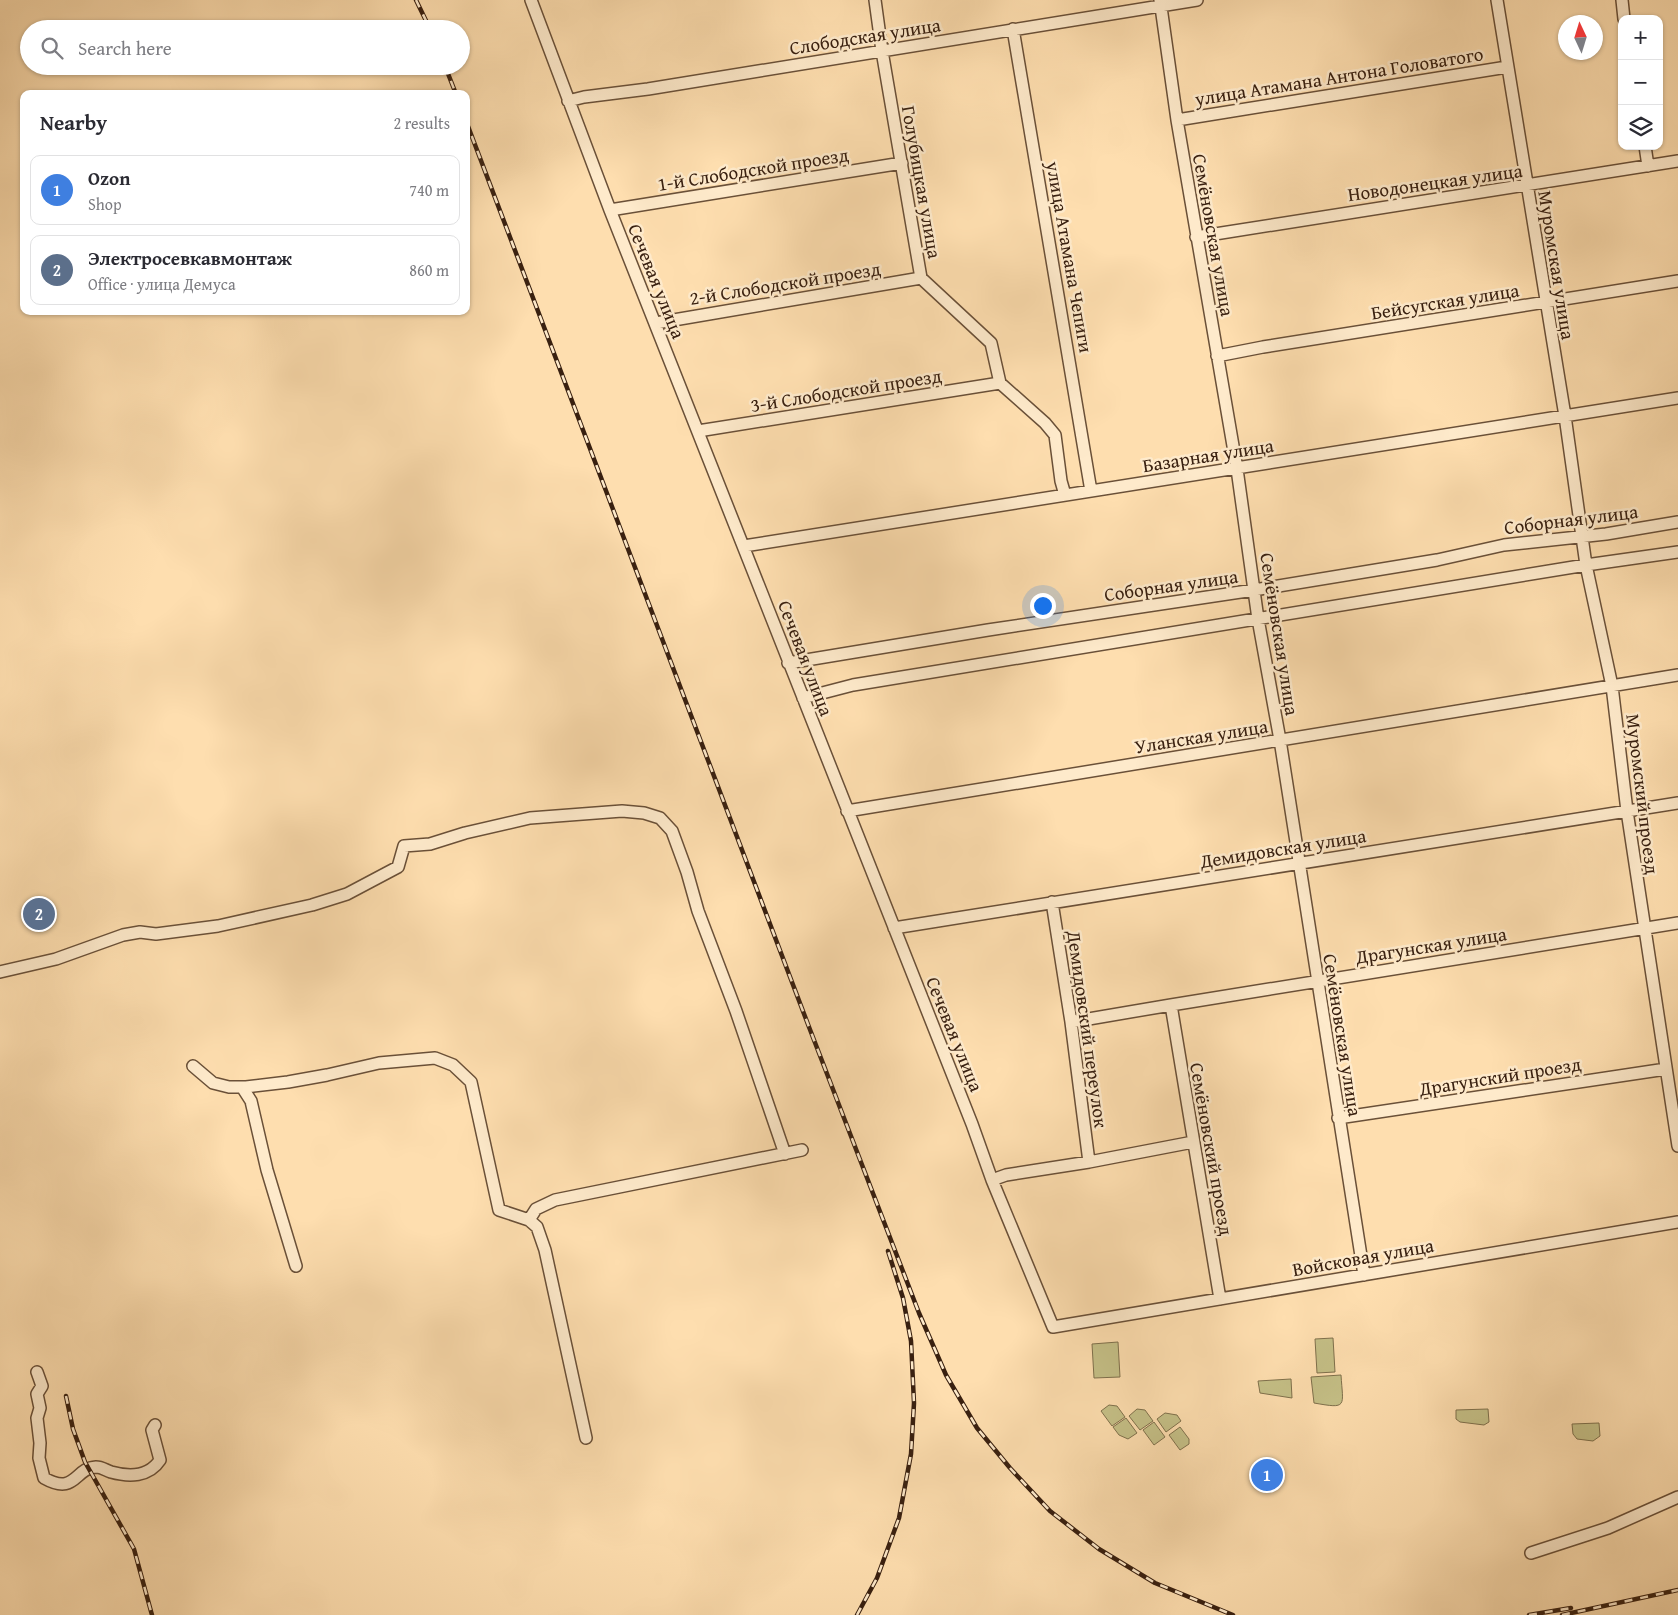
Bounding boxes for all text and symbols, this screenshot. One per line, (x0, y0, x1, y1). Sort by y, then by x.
street label: Слободская улица (787, 10, 943, 62)
north arrow (1558, 15, 1603, 60)
map controls (1618, 15, 1663, 150)
button: + (1618, 15, 1663, 60)
search box (20, 20, 470, 75)
icon: search (38, 34, 66, 62)
text: Search here (78, 34, 172, 62)
street label: улица Атамана Антона Головатого (1192, 39, 1485, 113)
button: − (1618, 60, 1663, 105)
street label: Голубицкая улица (895, 103, 949, 261)
button: layers (1618, 105, 1663, 150)
text: Nearby (40, 107, 107, 138)
text: 2 results (393, 111, 450, 135)
street label: 1-й Слободской проезд (655, 140, 851, 198)
street label: Семёновская улица (1186, 152, 1242, 318)
street label: Новодонецкая улица (1346, 156, 1524, 208)
street label: улица Атамана Чепиги (1039, 158, 1101, 355)
text: Ozon (88, 164, 130, 192)
text: 1 (53, 178, 61, 202)
text: 740 m (409, 178, 449, 202)
street label: Муромская улица (1531, 188, 1583, 342)
text: Shop (88, 192, 122, 216)
street label: Сечевая улица (621, 219, 693, 343)
text: Электросевкавмонтаж (88, 244, 292, 272)
street label: 2-й Слободской проезд (687, 254, 883, 312)
text: 2 (53, 258, 61, 282)
text: 860 m (409, 258, 449, 282)
text: Office · улица Демуса (88, 272, 236, 296)
street label: Бейсугская улица (1369, 275, 1521, 327)
street label: 3-й Слободской проезд (748, 361, 944, 419)
street label: Базарная улица (1140, 431, 1276, 479)
street label: Соборная улица (1502, 497, 1640, 541)
street label: Семёновская улица (1253, 551, 1307, 717)
street label: Соборная улица (1102, 562, 1240, 608)
your location (1030, 593, 1056, 619)
street label: Сечевая улица (771, 596, 841, 720)
street label: Уланская улица (1132, 712, 1270, 760)
street label: Муромский проезд (1619, 712, 1667, 876)
street label: Демидовская улица (1197, 821, 1368, 875)
pin: 2 (23, 895, 55, 933)
street label: Драгунская улица (1352, 919, 1509, 971)
street label: Демидовский переулок (1060, 928, 1116, 1130)
street label: Семёновская улица (1316, 952, 1370, 1118)
street label: Сечевая улица (919, 972, 991, 1096)
street label: Драгунский проезд (1416, 1049, 1583, 1103)
street label: Семёновский проезд (1183, 1060, 1241, 1238)
street label: Войсковая улица (1290, 1231, 1436, 1283)
pin: 1 (1251, 1456, 1283, 1494)

